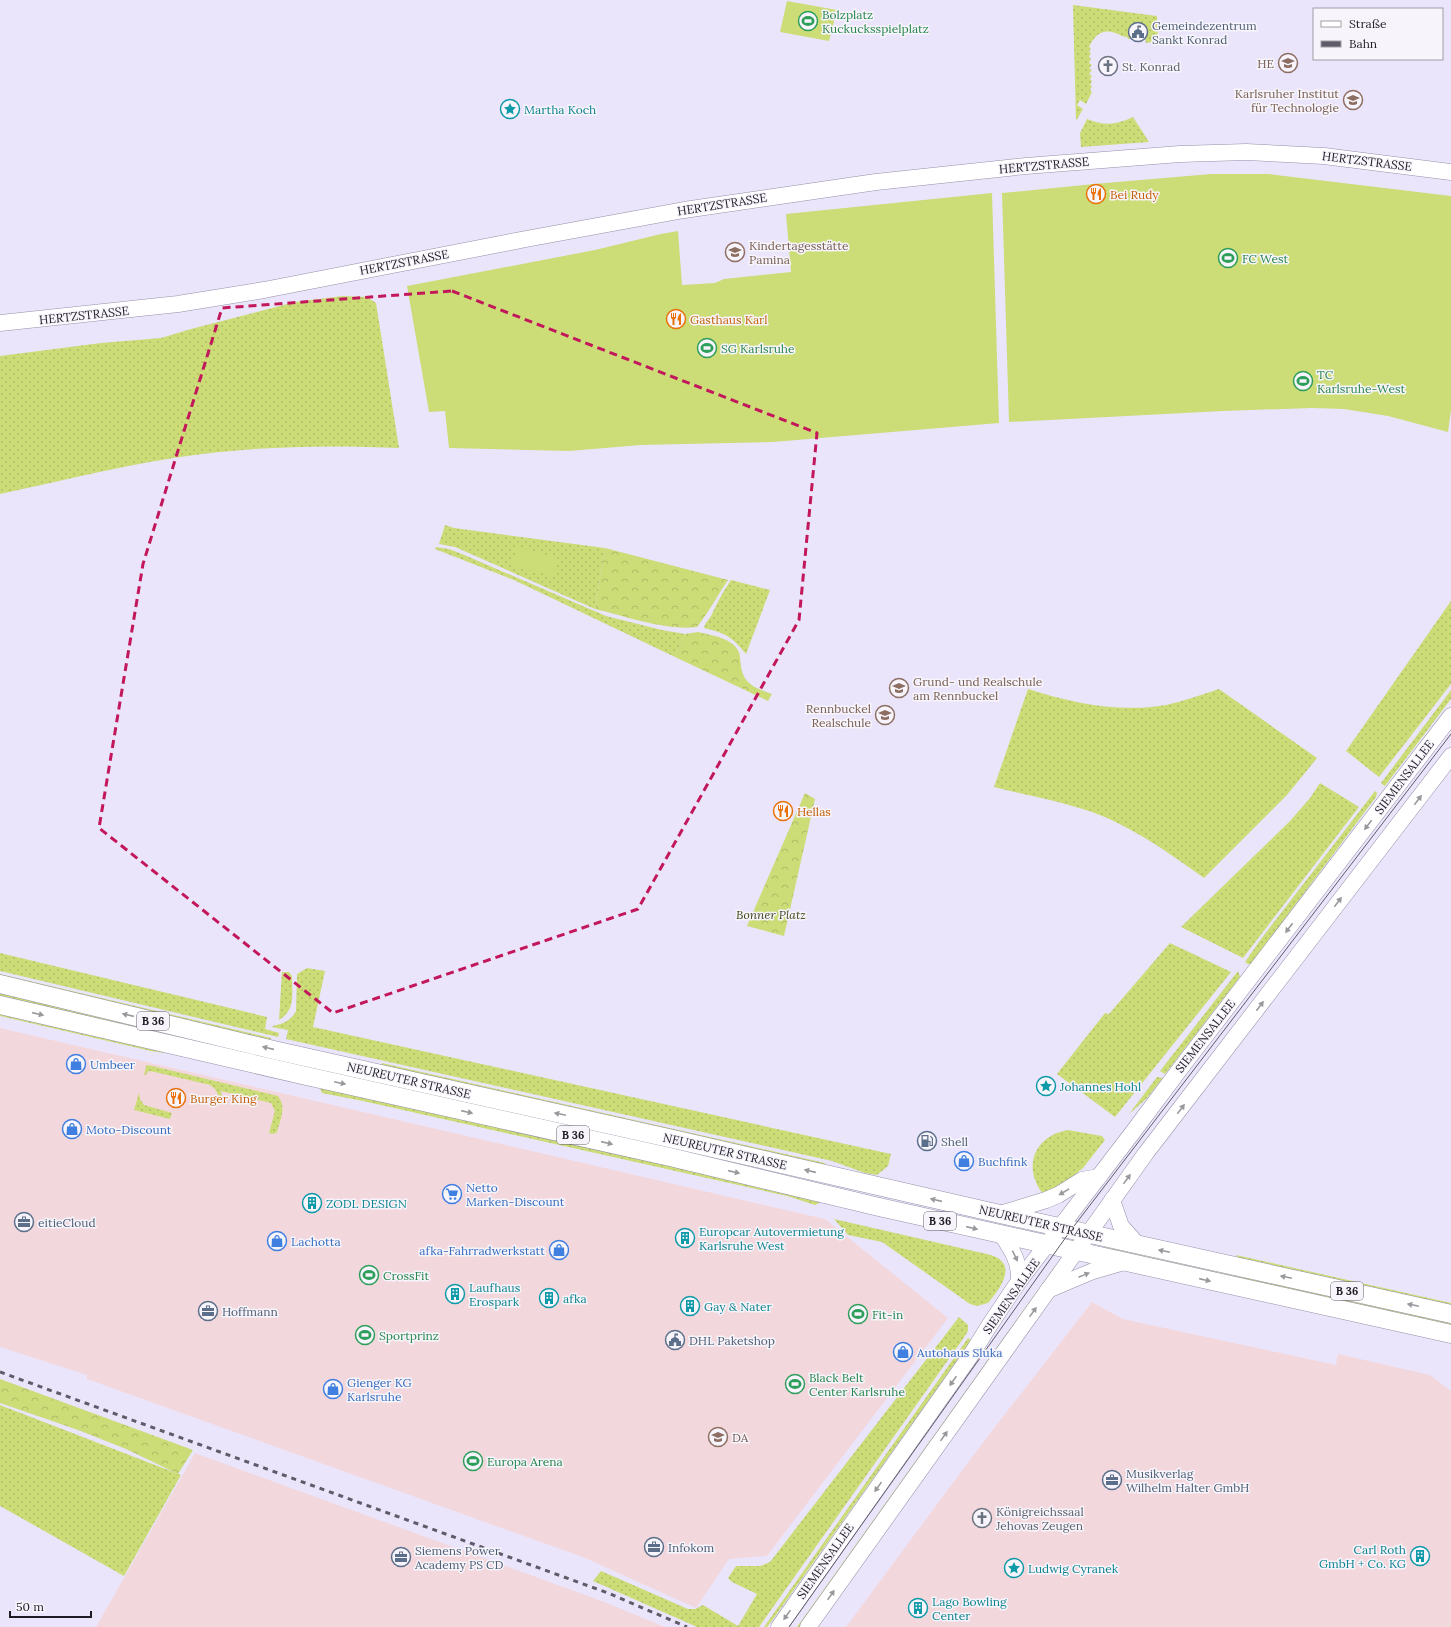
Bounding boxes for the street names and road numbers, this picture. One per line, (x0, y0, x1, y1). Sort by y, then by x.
street label: HERTZSTRASSE (1321, 148, 1413, 174)
street label: HERTZSTRASSE (998, 154, 1090, 176)
street label: HERTZSTRASSE (676, 190, 768, 218)
street label: HERTZSTRASSE (358, 246, 450, 278)
street label: HERTZSTRASSE (38, 303, 130, 327)
street label: SIEMENSALLEE (1371, 737, 1437, 817)
street label: SIEMENSALLEE (1172, 996, 1238, 1076)
road number: B 36 (137, 1012, 169, 1030)
street label: NEUREUTER STRASSE (346, 1058, 472, 1102)
road number: B 36 (557, 1126, 589, 1144)
street label: NEUREUTER STRASSE (662, 1129, 788, 1173)
street label: NEUREUTER STRASSE (978, 1201, 1104, 1245)
road number: B 36 (924, 1212, 956, 1230)
street label: SIEMENSALLEE (979, 1255, 1043, 1337)
road number: B 36 (1331, 1282, 1363, 1300)
street label: SIEMENSALLEE (793, 1520, 857, 1602)

